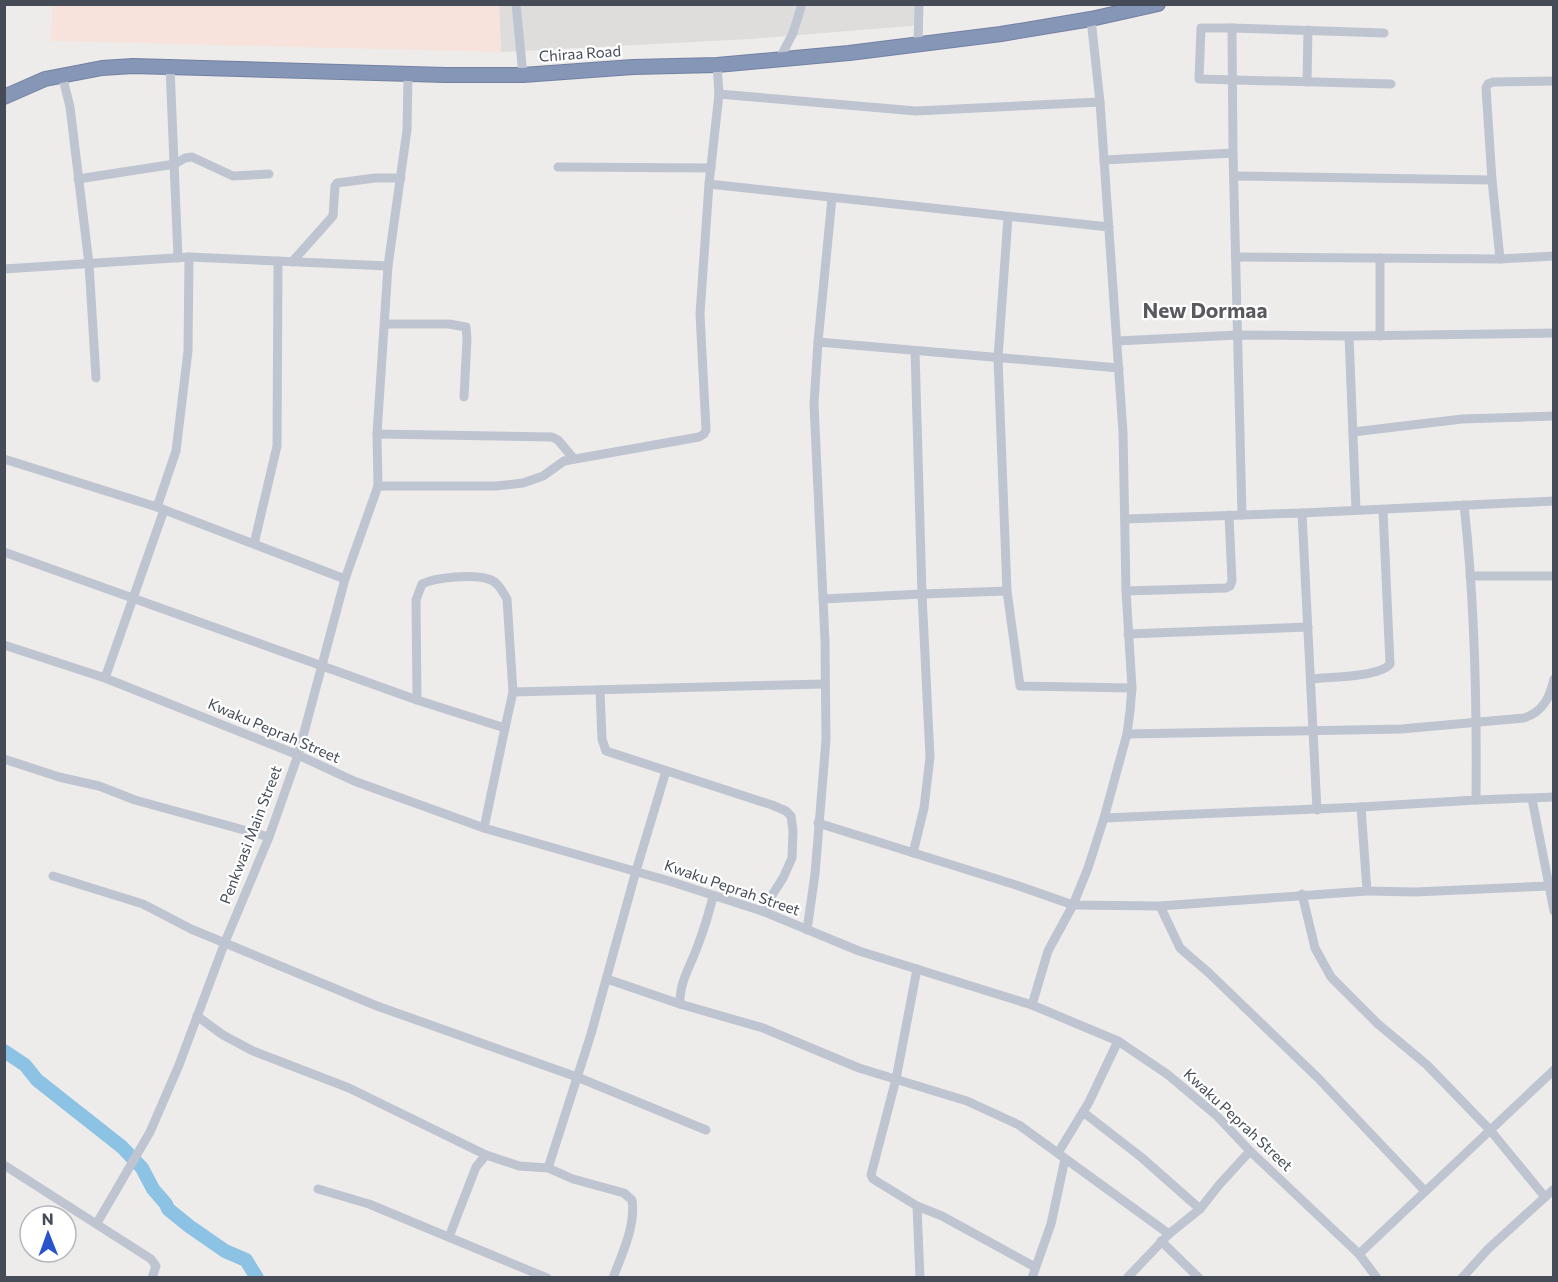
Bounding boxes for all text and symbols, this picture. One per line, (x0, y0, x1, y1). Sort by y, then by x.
street label: Chiraa Road (538, 41, 622, 65)
district label: New Dormaa (1143, 297, 1268, 322)
street label: Kwaku Peprah Street (205, 694, 343, 766)
street label: Penkwasi Main Street (215, 763, 285, 906)
street label: Kwaku Peprah Street (662, 855, 802, 919)
street label: Kwaku Peprah Street (1181, 1064, 1297, 1174)
north arrow (18, 1204, 78, 1264)
text: N (42, 1209, 54, 1228)

